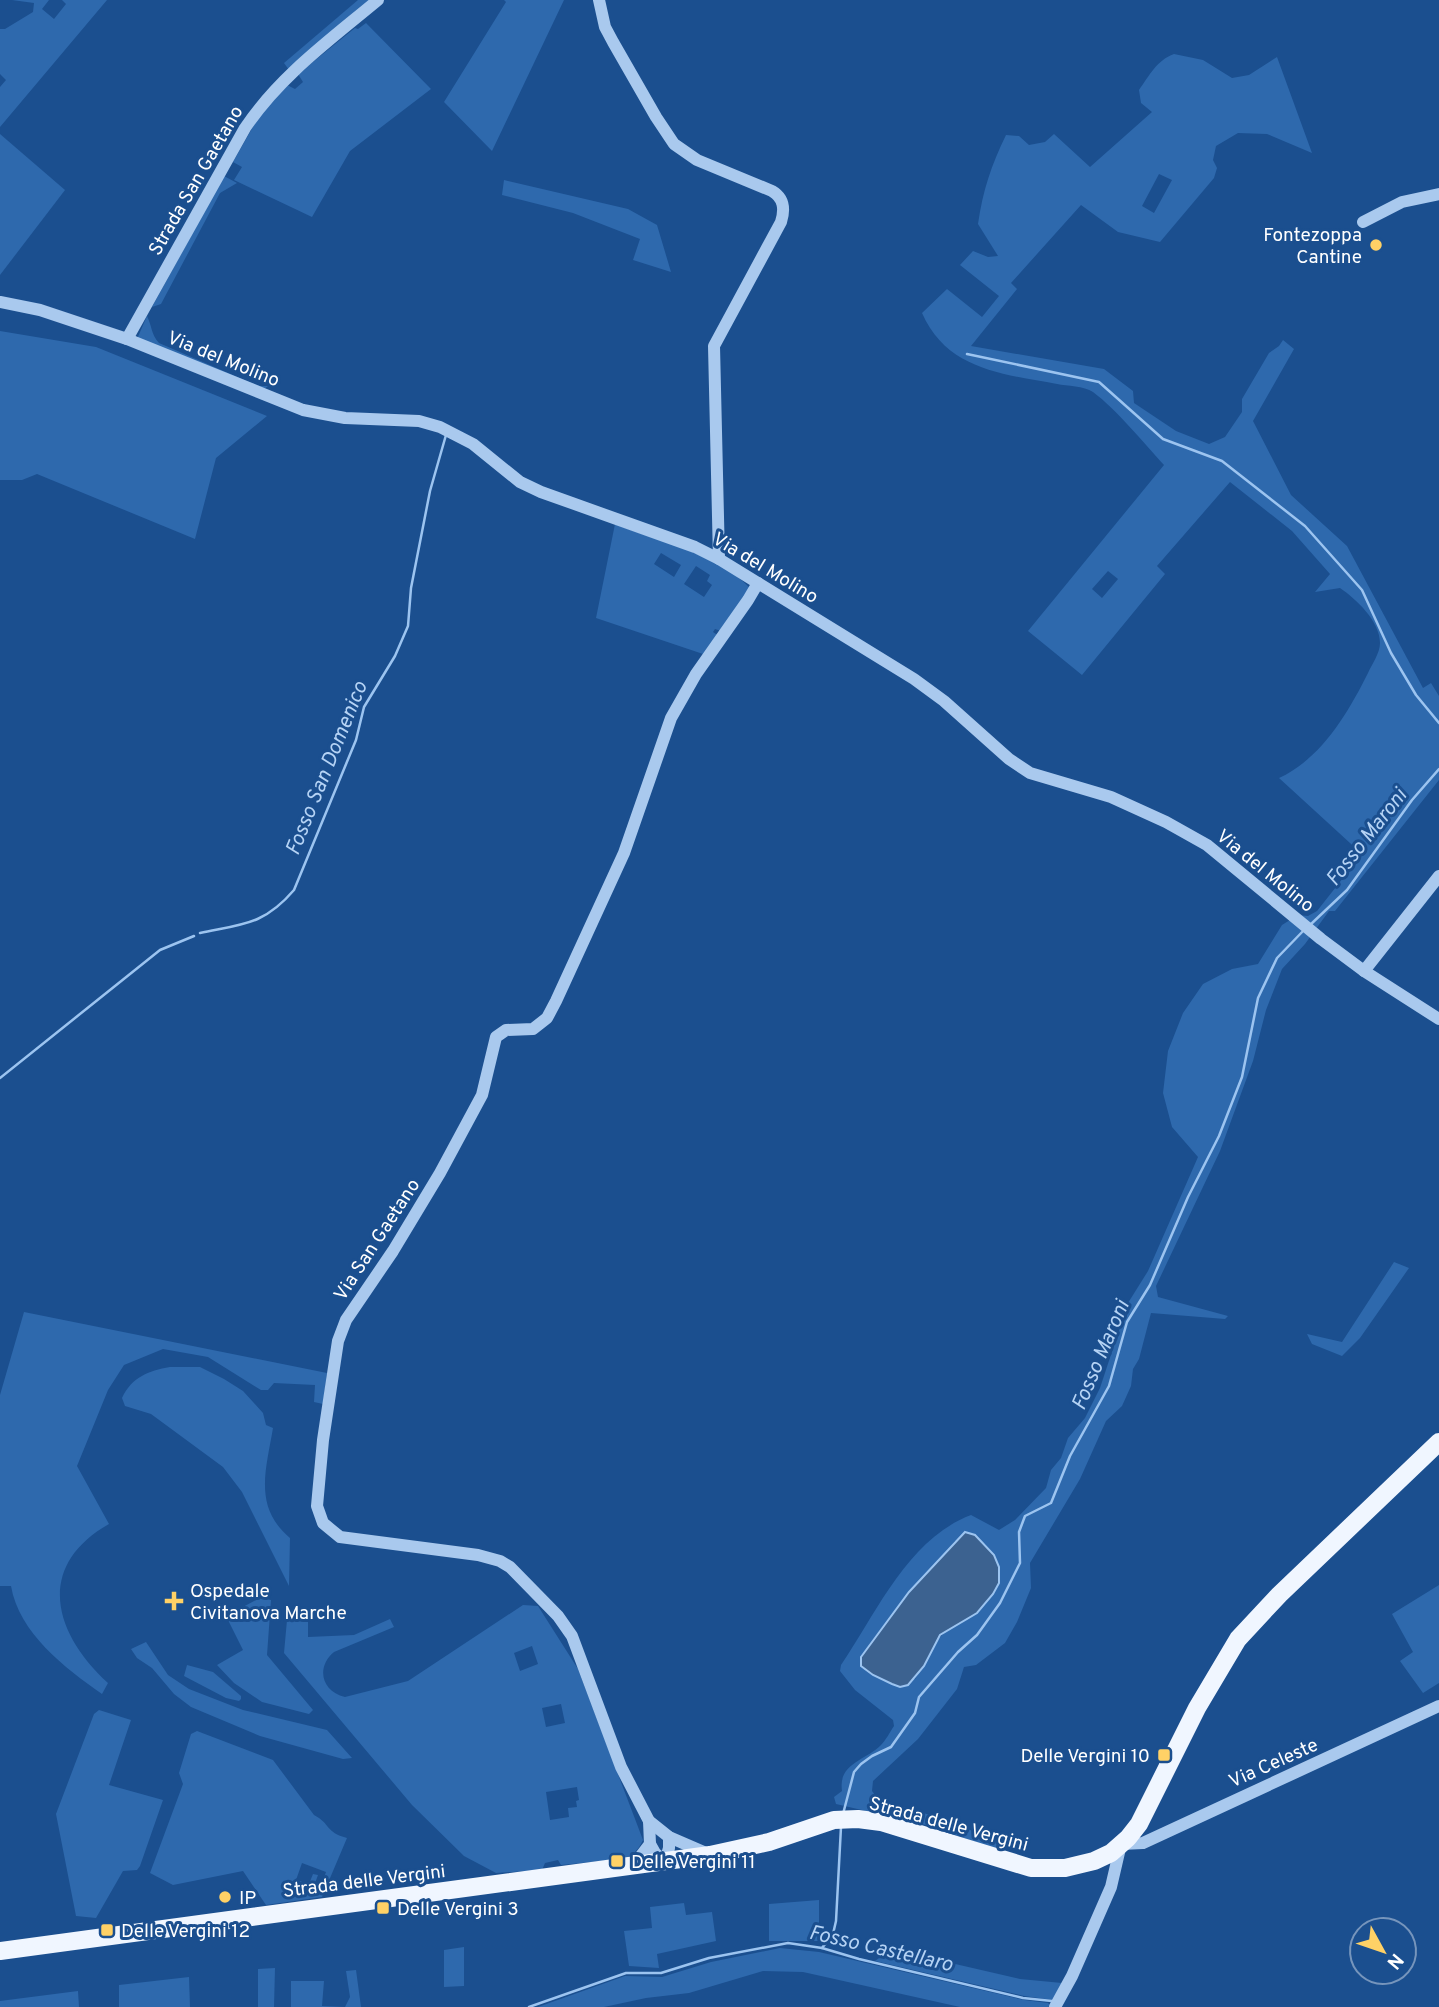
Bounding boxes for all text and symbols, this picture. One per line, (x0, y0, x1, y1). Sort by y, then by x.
street label: Strada San Gaetano (144, 102, 249, 260)
place label: Fontezoppa Cantine (1263, 224, 1362, 270)
marker: Fontezoppa Cantine (1368, 237, 1384, 253)
street label: Via del Molino (163, 326, 283, 393)
street label: Via del Molino (708, 528, 822, 610)
water label: Fosso San Domenico (280, 677, 375, 859)
water label: Fosso Maroni (1321, 782, 1415, 892)
street label: Via del Molino (1211, 825, 1319, 918)
street label: Via San Gaetano (329, 1175, 426, 1306)
water label: Fosso Maroni (1066, 1295, 1137, 1415)
place label: Ospedale Civitanova Marche (190, 1580, 347, 1626)
marker: Ospedale Civitanova Marche (164, 1591, 184, 1611)
street label: Via Celeste (1225, 1733, 1322, 1794)
place label: Delle Vergini 10 (1020, 1745, 1150, 1769)
marker: Delle Vergini 10 (1156, 1747, 1172, 1763)
street label: Strada delle Vergini (866, 1792, 1031, 1858)
place label: Delle Vergini 11 (631, 1851, 755, 1875)
marker: Delle Vergini 11 (609, 1853, 625, 1869)
street label: Strada delle Vergini (282, 1860, 447, 1904)
place label: IP (239, 1887, 256, 1911)
marker: IP (217, 1889, 233, 1905)
place label: Delle Vergini 3 (397, 1898, 519, 1922)
marker: Delle Vergini 3 (375, 1900, 391, 1916)
north arrow (1348, 1916, 1418, 1986)
place label: Delle Vergini 12 (121, 1920, 250, 1944)
water label: Fosso Castellaro (806, 1920, 956, 1979)
marker: Delle Vergini 12 (99, 1922, 115, 1938)
text: N (1381, 1948, 1408, 1974)

